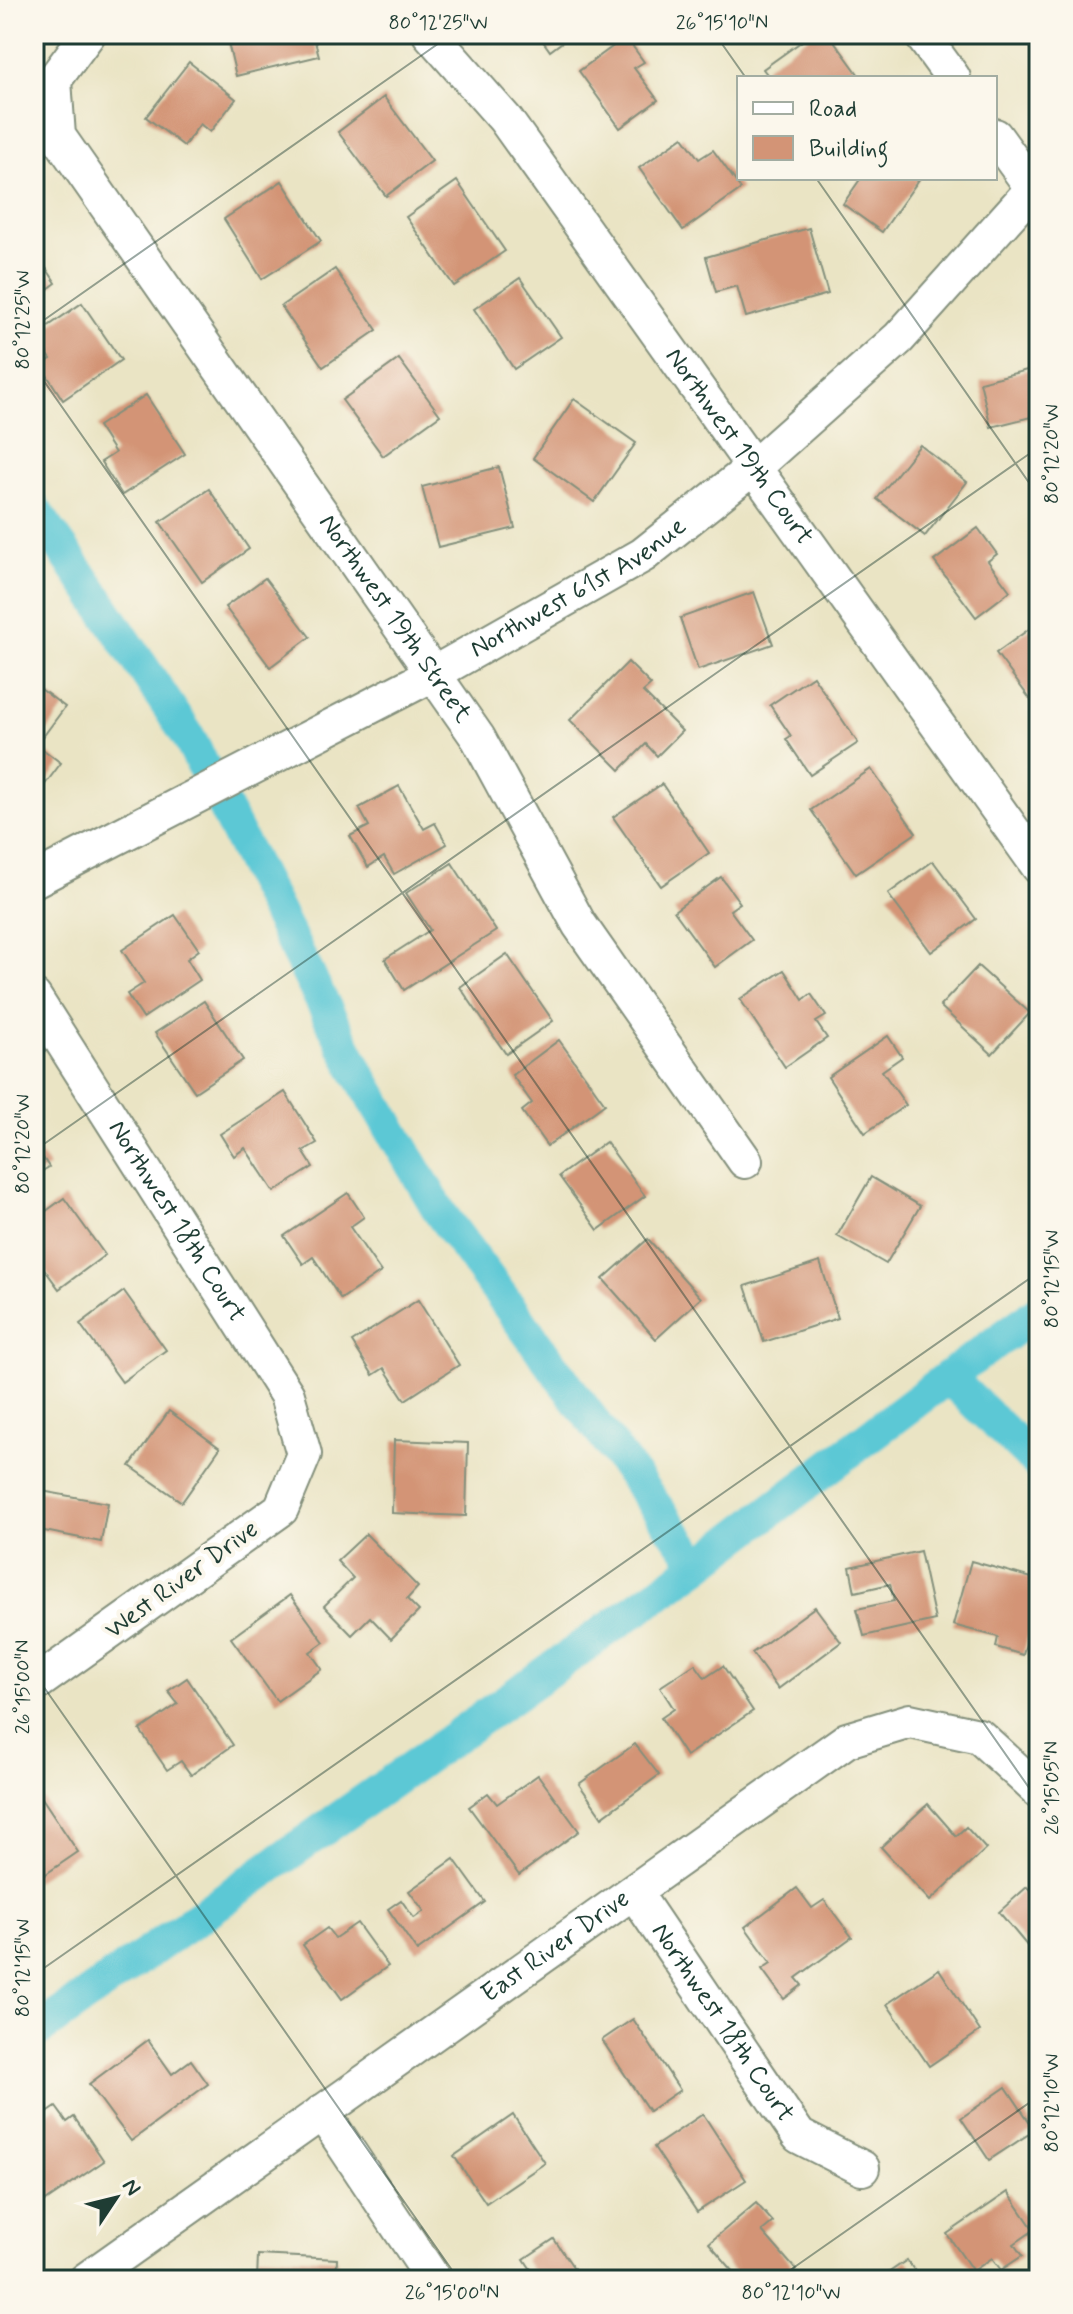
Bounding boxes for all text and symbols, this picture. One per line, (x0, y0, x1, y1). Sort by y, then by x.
text: 80°12'25"W (388, 10, 488, 37)
text: 26°15'10"N (676, 10, 768, 37)
legend (737, 76, 997, 180)
text: Road (809, 94, 857, 125)
text: Building (809, 134, 889, 168)
text: 80°12'25"W (10, 270, 37, 370)
street label: Northwest 19th Court (657, 341, 821, 552)
text: 80°12'20"W (1039, 404, 1066, 504)
street label: Northwest 19th Street (310, 508, 479, 730)
street label: Northwest 61st Avenue (464, 510, 694, 666)
text: 80°12'20"W (10, 1094, 37, 1194)
street label: Northwest 18th Court (100, 1114, 254, 1329)
text: 80°12'15"W (1039, 1230, 1066, 1328)
street label: West River Drive (98, 1513, 266, 1647)
text: 26°15'00"N (10, 1640, 37, 1734)
text: 26°15'05"N (1039, 1741, 1066, 1835)
street label: East River Drive (475, 1882, 637, 2011)
street label: Northwest 18th Court (643, 1917, 802, 2129)
text: 80°12'15"W (10, 1919, 37, 2017)
text: 80°12'10"W (1039, 2053, 1066, 2153)
north arrow (76, 2158, 156, 2238)
text: N (115, 2174, 146, 2202)
text: 26°15'00"N (405, 2280, 499, 2307)
text: 80°12'10"W (741, 2280, 841, 2307)

